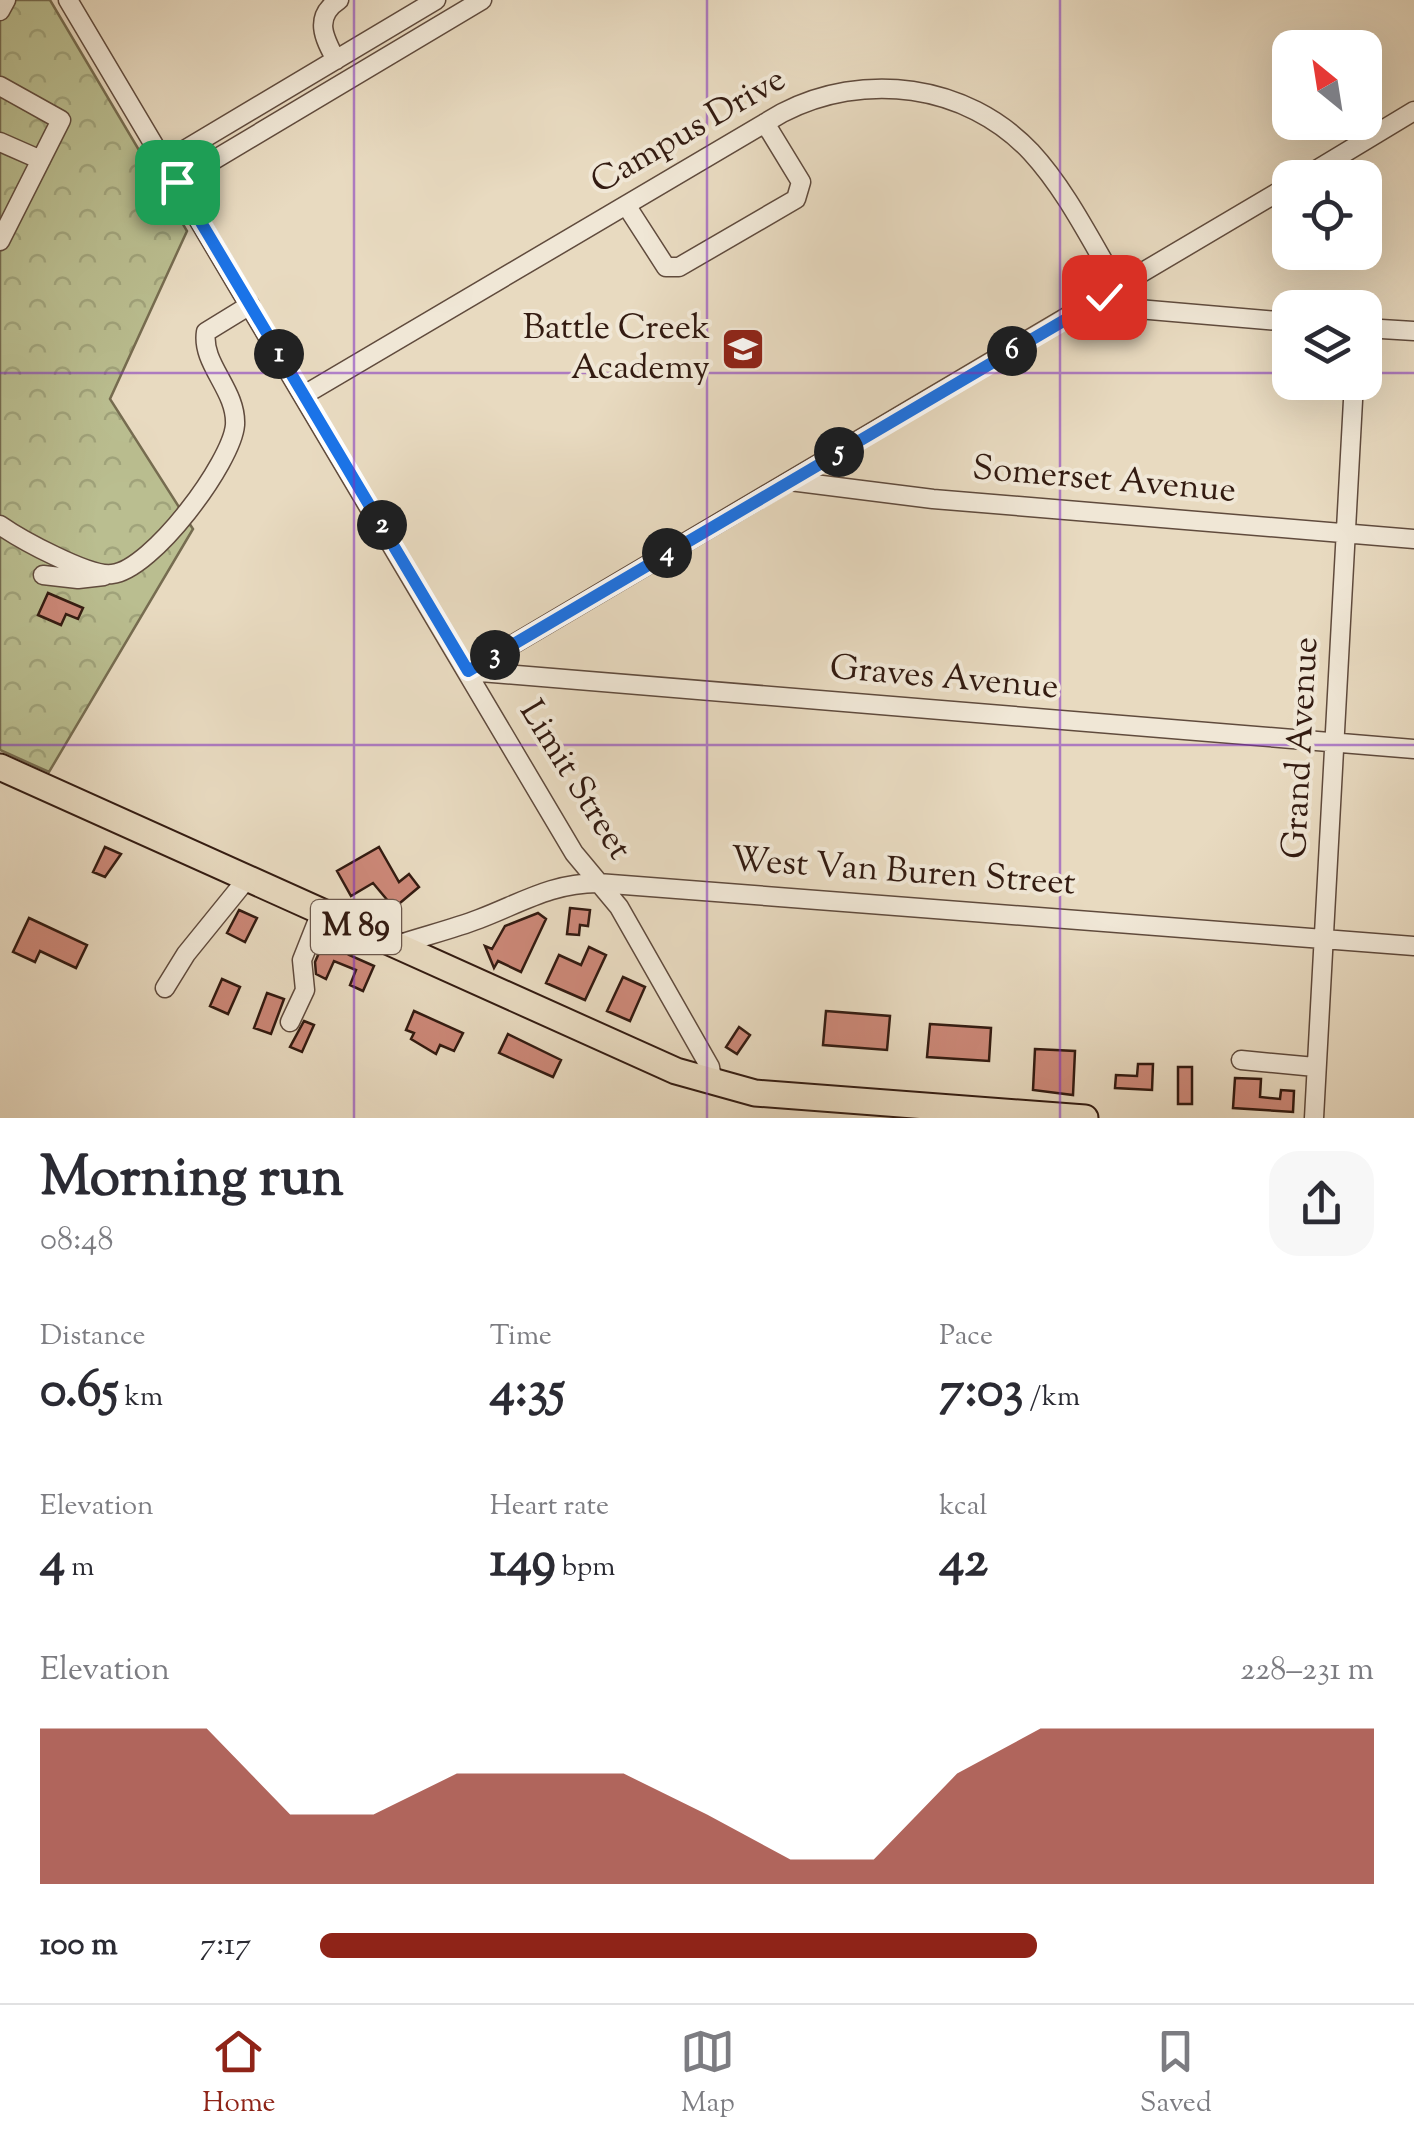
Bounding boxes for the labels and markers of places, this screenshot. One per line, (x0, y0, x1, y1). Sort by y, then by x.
pin (135, 140, 220, 225)
pin (1062, 255, 1147, 340)
place label: Battle Creek Academy (523, 304, 710, 395)
school or university icon: Battle Creek Academy (720, 326, 766, 372)
pin: 6 (987, 326, 1037, 376)
pin: 1 (254, 329, 304, 379)
pin: 5 (814, 427, 864, 477)
pin: 2 (357, 500, 407, 550)
pin: 4 (642, 528, 692, 578)
pin: 3 (470, 630, 520, 680)

